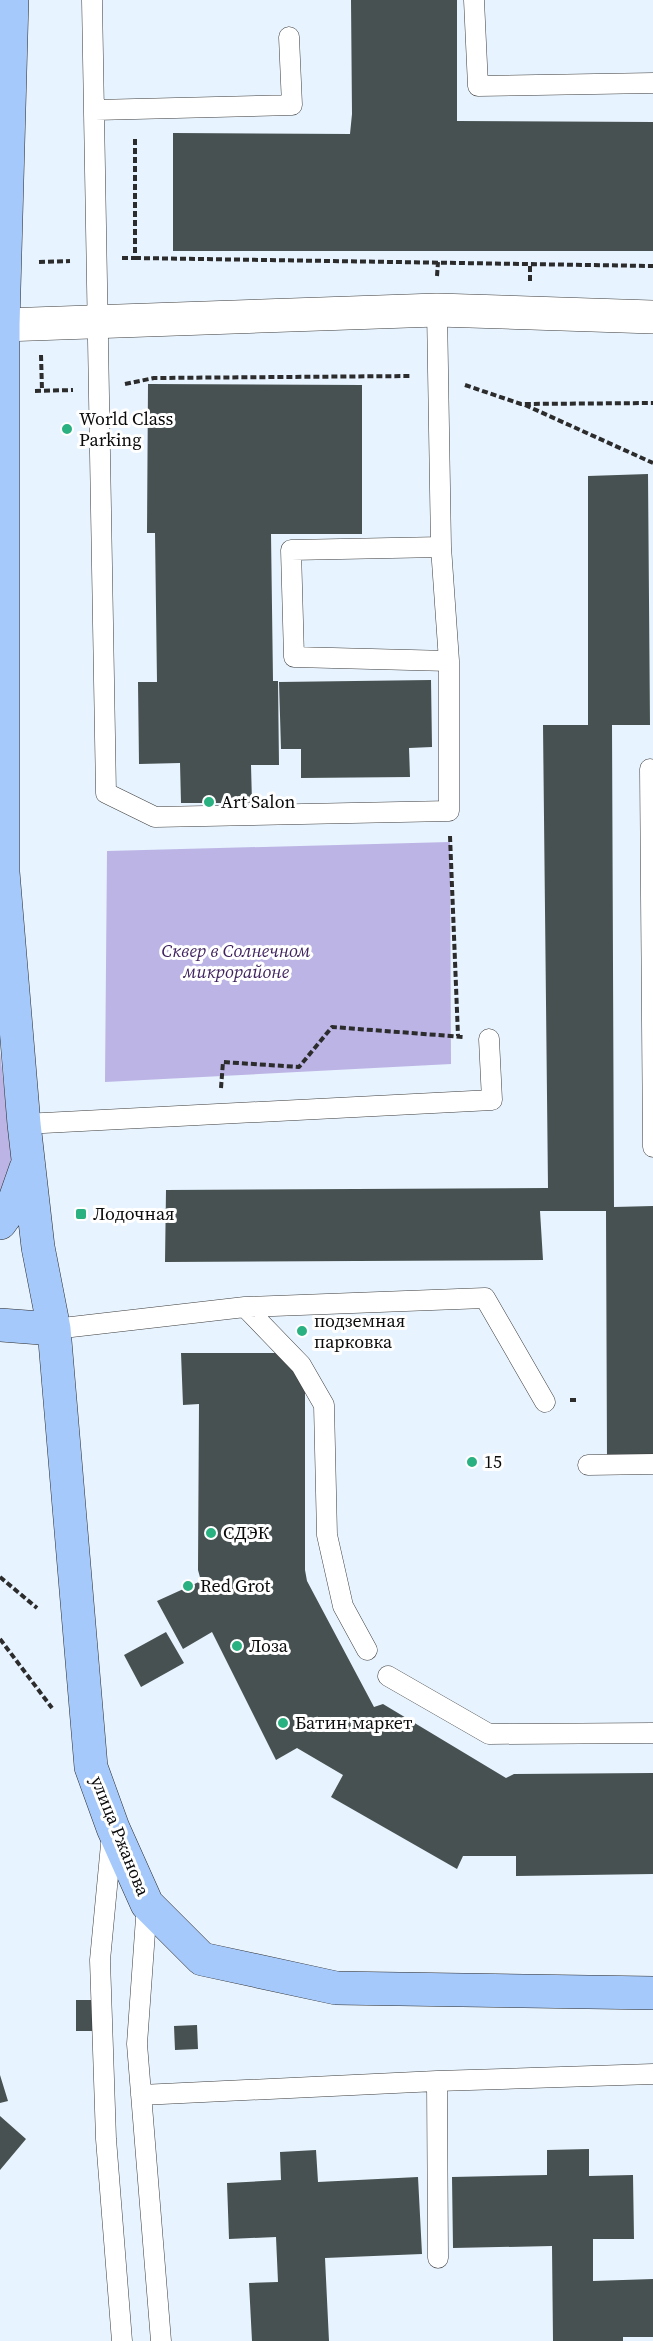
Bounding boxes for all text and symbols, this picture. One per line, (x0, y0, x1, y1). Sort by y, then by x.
place label: World Class Parking (79, 406, 174, 452)
marker: World Class Parking (60, 422, 74, 436)
place label: Art Salon (221, 789, 296, 814)
marker: Art Salon (202, 795, 216, 809)
park label: Сквер в Солнечном микрорайоне (162, 938, 311, 984)
place label: Лодочная (93, 1201, 175, 1226)
marker: Лодочная (74, 1207, 88, 1221)
place label: подземная парковка (314, 1308, 405, 1354)
marker: подземная парковка (295, 1324, 309, 1338)
place label: 15 (484, 1449, 502, 1474)
marker: 15 (465, 1455, 479, 1469)
place label: СДЭК (223, 1520, 269, 1545)
marker: СДЭК (204, 1526, 218, 1540)
place label: Red Grot (200, 1573, 271, 1598)
marker: Red Grot (181, 1579, 195, 1593)
place label: Лоза (249, 1633, 289, 1658)
marker: Лоза (230, 1639, 244, 1653)
place label: Батин маркет (295, 1710, 413, 1735)
marker: Батин маркет (276, 1716, 290, 1730)
street label: улица Ржанова (85, 1772, 156, 1900)

